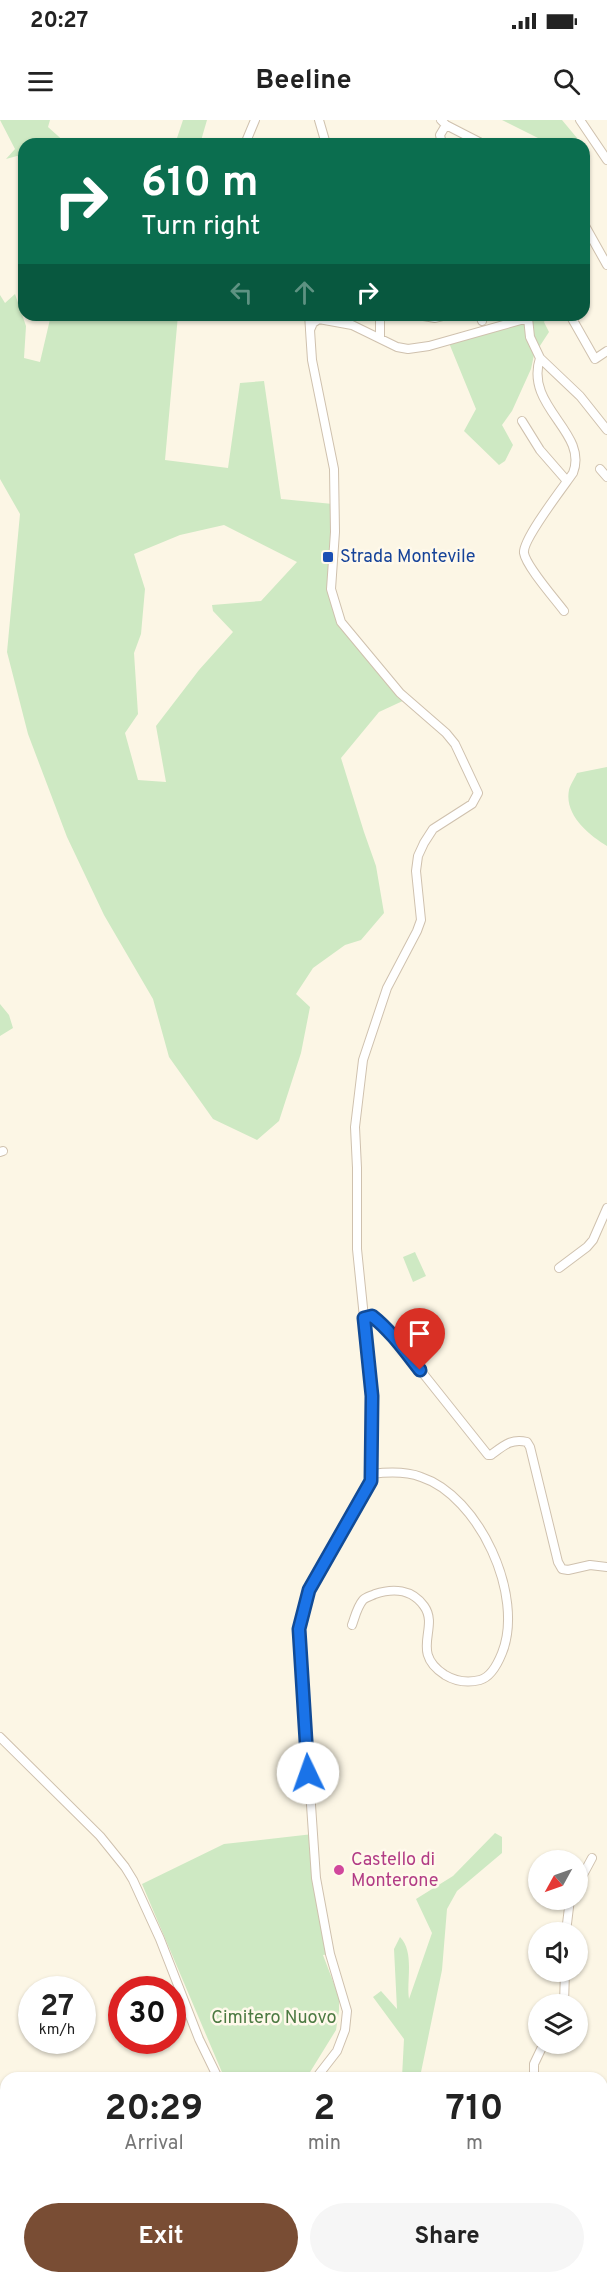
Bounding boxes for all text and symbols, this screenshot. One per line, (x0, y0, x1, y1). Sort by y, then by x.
text: 20:27 (30, 8, 88, 35)
text: Beeline (255, 64, 352, 98)
icon: menu (24, 65, 57, 98)
icon: search (550, 65, 583, 98)
text: 610 m (141, 158, 259, 211)
icon: right (42, 162, 120, 240)
text: Turn right (141, 210, 260, 244)
icon: left (225, 276, 258, 309)
icon: ahead (288, 276, 321, 309)
icon: right (351, 276, 384, 309)
place label: Strada Montevile (340, 546, 475, 569)
marker: Strada Montevile (321, 550, 335, 564)
pin (394, 1308, 445, 1370)
icon: arrive (403, 1317, 436, 1350)
position arrow (276, 1741, 340, 1805)
place label: Castello di Monterone (351, 1849, 438, 1893)
north arrow (528, 1850, 588, 1910)
map controls (528, 1850, 588, 2054)
marker: Castello di Monterone (332, 1863, 346, 1877)
button: sound (528, 1922, 588, 1982)
speed limit sign: 30 (108, 1976, 186, 2054)
text: 27 (40, 1989, 74, 2026)
button: layers (528, 1994, 588, 2054)
park label: Cimitero Nuovo (211, 2007, 337, 2030)
text: km/h (39, 2021, 75, 2040)
text: 20:29 (105, 2087, 203, 2133)
text: 2 (313, 2087, 335, 2133)
text: 710 (445, 2087, 503, 2133)
text: Arrival (124, 2131, 184, 2157)
text: min (308, 2131, 341, 2157)
text: m (466, 2131, 483, 2157)
button: Exit (24, 2203, 298, 2272)
button: Share (310, 2203, 584, 2272)

